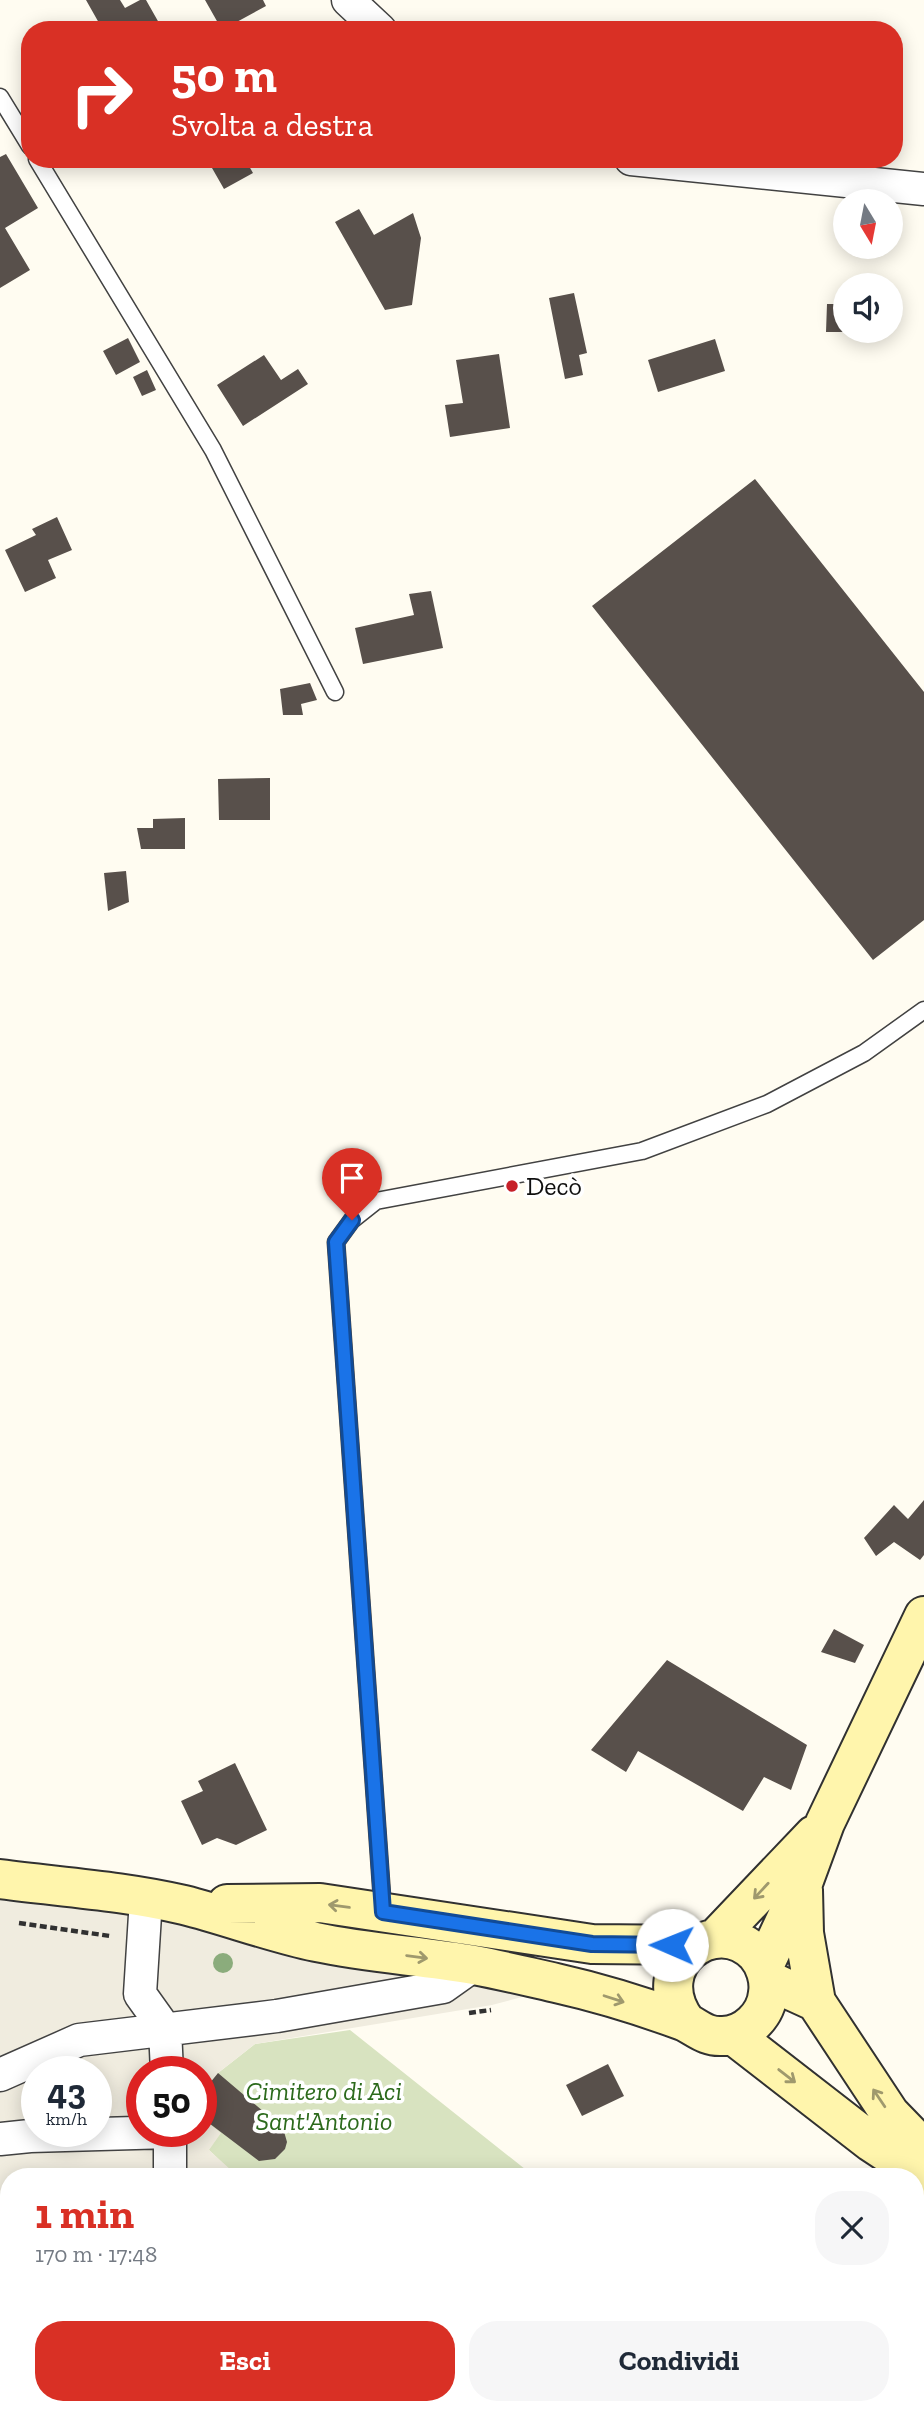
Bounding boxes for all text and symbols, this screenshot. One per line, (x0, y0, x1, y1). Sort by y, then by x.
text: 50 m (171, 46, 277, 105)
icon: right (56, 49, 147, 140)
text: Svolta a destra (171, 106, 373, 144)
north arrow (833, 189, 903, 259)
map controls (833, 189, 903, 343)
button: sound (833, 273, 903, 343)
pin (322, 1148, 382, 1220)
icon: arrive (333, 1159, 371, 1197)
place label: Decò (526, 1170, 582, 1202)
marker: Decò (504, 1178, 520, 1194)
one-way arrow (753, 1882, 769, 1900)
one-way arrow (328, 1899, 351, 1912)
position arrow (635, 1908, 709, 1982)
one-way arrow (405, 1950, 427, 1963)
one-way arrow (602, 1994, 624, 2006)
speed limit sign: 50 (126, 2056, 217, 2147)
one-way arrow (778, 2069, 796, 2084)
text: 43 (47, 2071, 86, 2113)
park label: Cimitero di Aci Sant'Antonio (246, 2075, 402, 2137)
one-way arrow (872, 2089, 887, 2108)
text: km/h (46, 2108, 87, 2130)
text: 1 min (35, 2188, 134, 2239)
button: close (815, 2191, 889, 2265)
text: 170 m · 17:48 (35, 2240, 157, 2268)
button: Esci (35, 2321, 455, 2401)
button: Condividi (469, 2321, 889, 2401)

